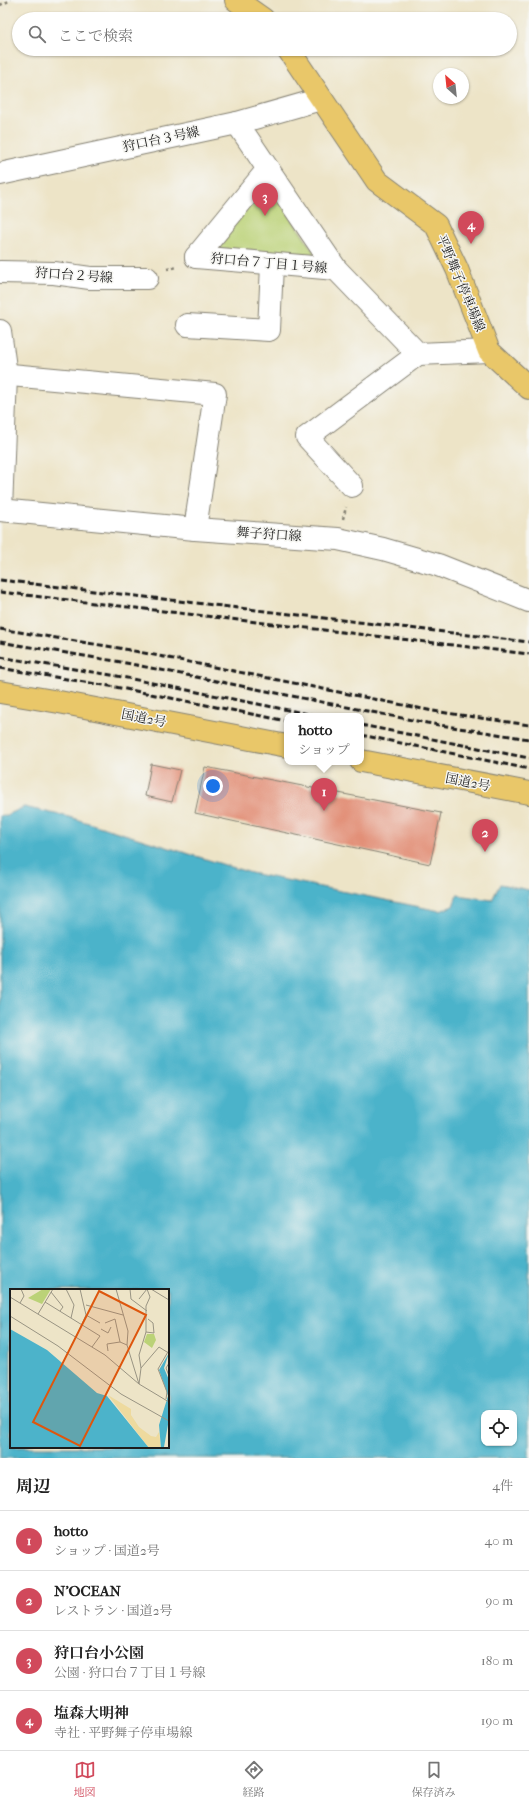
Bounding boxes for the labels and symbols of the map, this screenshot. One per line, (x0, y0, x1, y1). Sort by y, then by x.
north arrow (433, 68, 469, 104)
street label: 狩口台３号線 (121, 124, 201, 154)
pin: 3 (252, 183, 278, 216)
pin: 4 (458, 211, 484, 244)
street label: 平野舞子停車場線 (434, 232, 488, 334)
street label: 狩口台７丁目１号線 (210, 250, 328, 276)
street label: 狩口台２号線 (35, 265, 113, 285)
street label: 舞子狩口線 (236, 524, 302, 544)
street label: 国道2号 (120, 706, 168, 730)
street label: 国道2号 (444, 770, 492, 794)
your location (203, 776, 223, 796)
pin: 1 (311, 778, 337, 811)
pin: 2 (472, 819, 498, 852)
inset map (10, 1289, 169, 1448)

